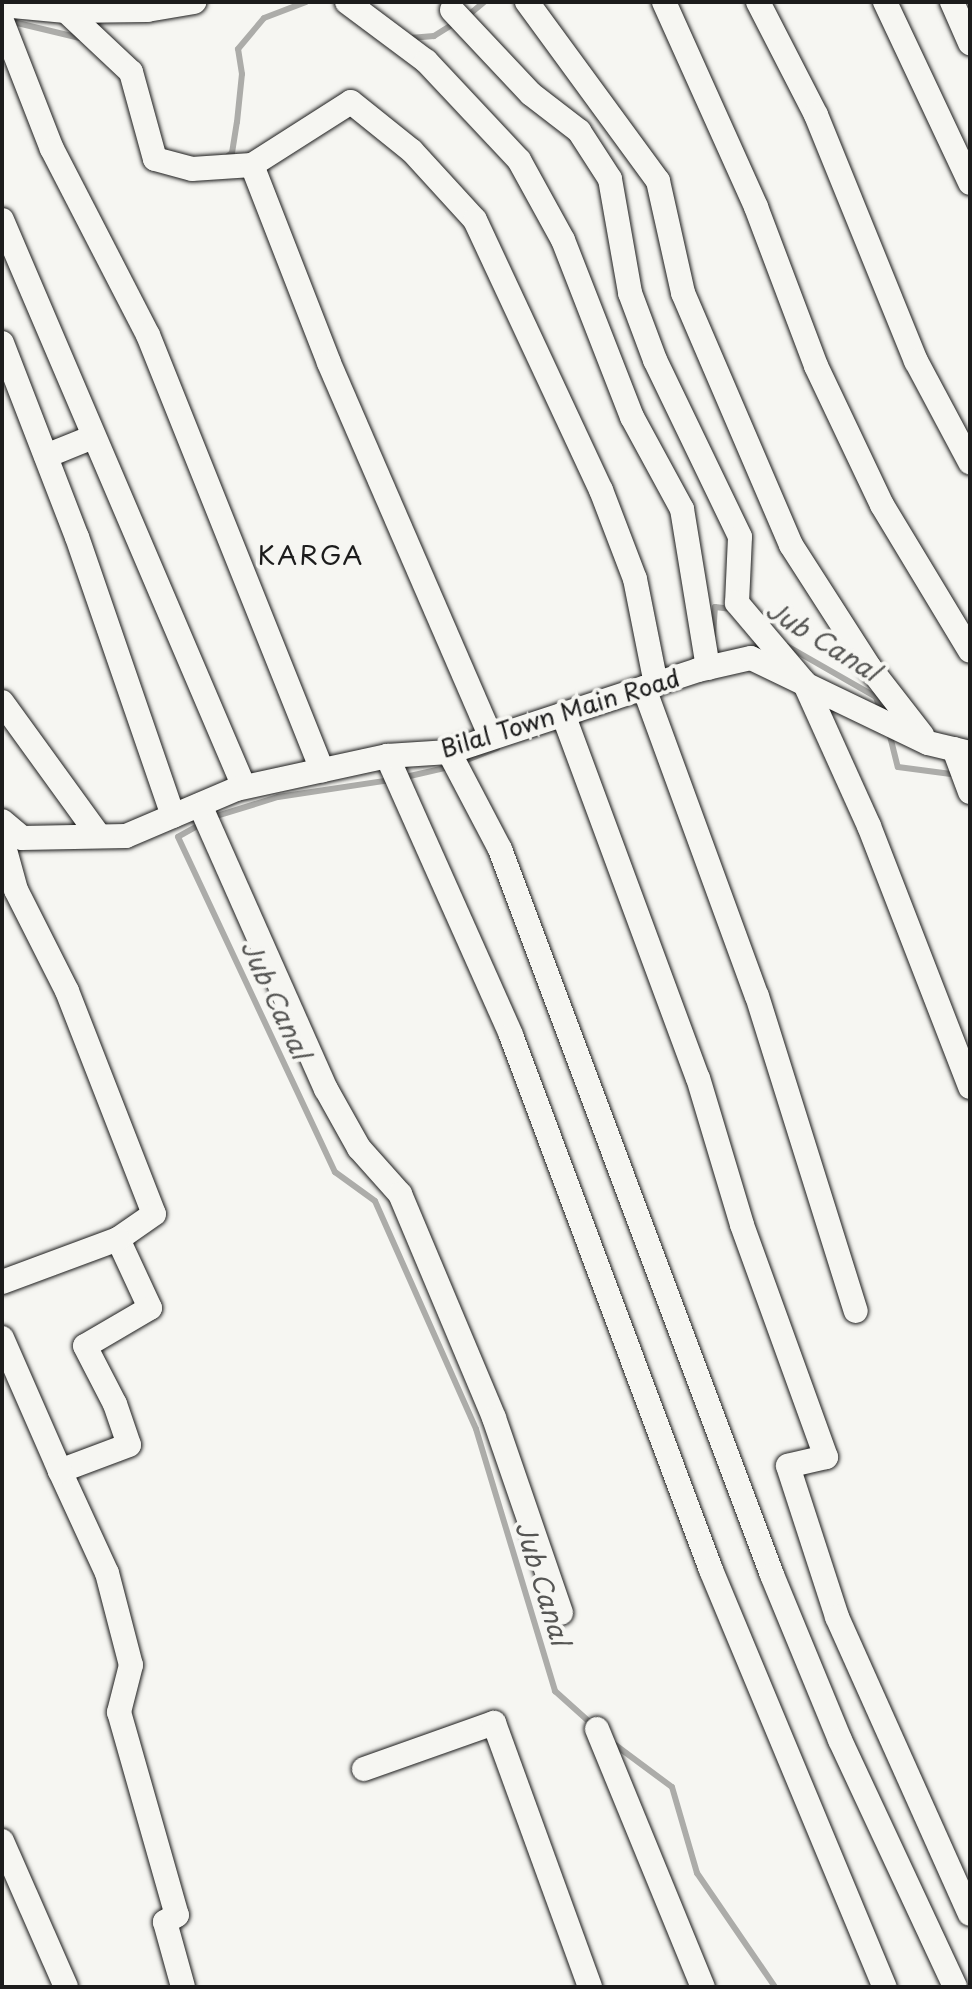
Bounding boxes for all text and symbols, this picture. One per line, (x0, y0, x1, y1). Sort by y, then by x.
district label: KARGA (257, 539, 365, 571)
water label: Jub Canal (760, 593, 886, 687)
street label: Bilal Town Main Road (437, 663, 683, 763)
water label: Jub Canal (235, 934, 317, 1064)
water label: Jub Canal (509, 1517, 577, 1649)

